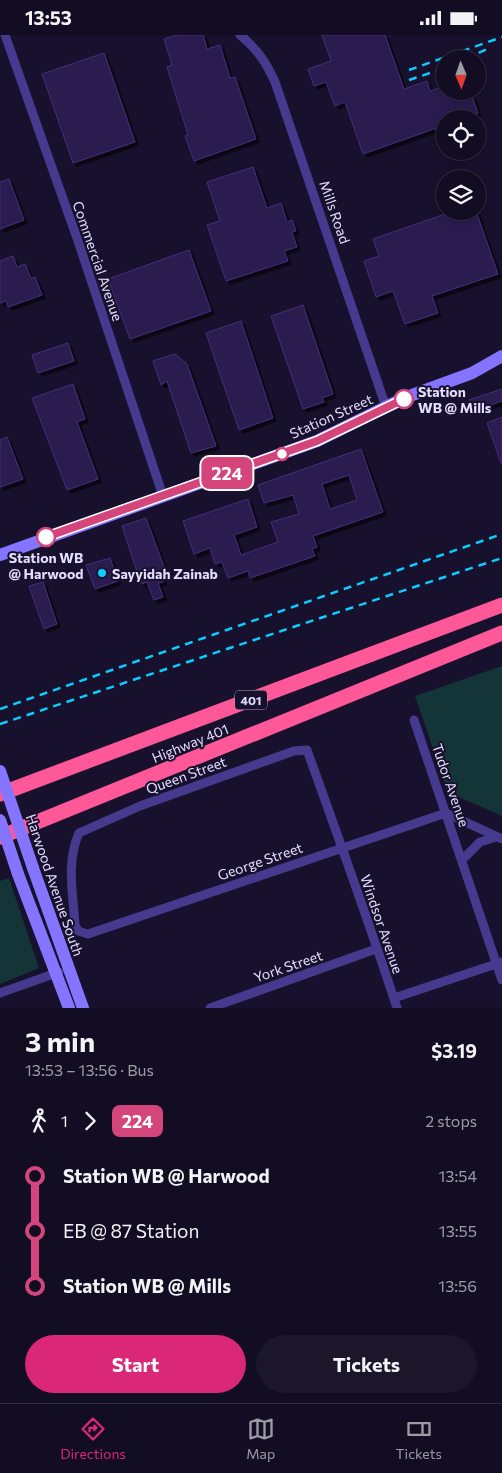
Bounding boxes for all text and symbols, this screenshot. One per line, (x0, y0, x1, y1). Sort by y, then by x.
text: 13:53 (25, 6, 72, 29)
north arrow (436, 50, 486, 100)
map controls (436, 50, 486, 220)
button: locate (436, 110, 486, 160)
button: layers (436, 170, 486, 220)
street label: Mills Road (316, 178, 354, 246)
street label: Commercial Avenue (69, 199, 127, 323)
place label: Station WB @ Mills (418, 383, 492, 416)
marker: Station WB @ Mills (394, 389, 414, 409)
street label: Station Street (287, 390, 375, 442)
unlabelled marker (275, 447, 289, 461)
line badge: 224 (198, 457, 256, 489)
text: 224 (211, 462, 243, 484)
marker: Station WB @ Harwood (36, 527, 56, 547)
place label: Station WB @ Harwood (8, 549, 84, 582)
place label: Sayyidah Zainab (112, 565, 218, 582)
marker: Sayyidah Zainab (96, 567, 108, 579)
road number: 401 (235, 691, 267, 709)
street label: Highway 401 (149, 720, 231, 766)
street label: Tudor Avenue (429, 741, 473, 829)
street label: Queen Street (143, 753, 229, 797)
street label: Harwood Avenue South (23, 812, 87, 958)
street label: George Street (215, 838, 305, 883)
street label: Windsor Avenue (357, 872, 407, 976)
street label: York Street (251, 946, 325, 986)
text: 3 min (25, 1024, 95, 1058)
text: $3.19 (431, 1039, 477, 1062)
text: 13:53 – 13:56 · Bus (25, 1060, 154, 1079)
icon: walk (25, 1107, 53, 1135)
icon: forward (76, 1107, 104, 1135)
text: 224 (122, 1110, 153, 1132)
text: 1 (61, 1111, 68, 1130)
text: 2 stops (425, 1111, 477, 1130)
text: Station WB @ Harwood (63, 1164, 270, 1187)
text: 13:54 (438, 1166, 477, 1185)
text: EB @ 87 Station (63, 1219, 199, 1242)
text: 13:55 (439, 1221, 477, 1240)
text: Station WB @ Mills (63, 1274, 231, 1297)
text: 13:56 (438, 1276, 477, 1295)
button: Start (25, 1335, 246, 1393)
button: Tickets (256, 1335, 477, 1393)
tab: Directions (60, 1415, 126, 1462)
tab: Map (246, 1415, 275, 1462)
tab: Tickets (396, 1415, 442, 1462)

